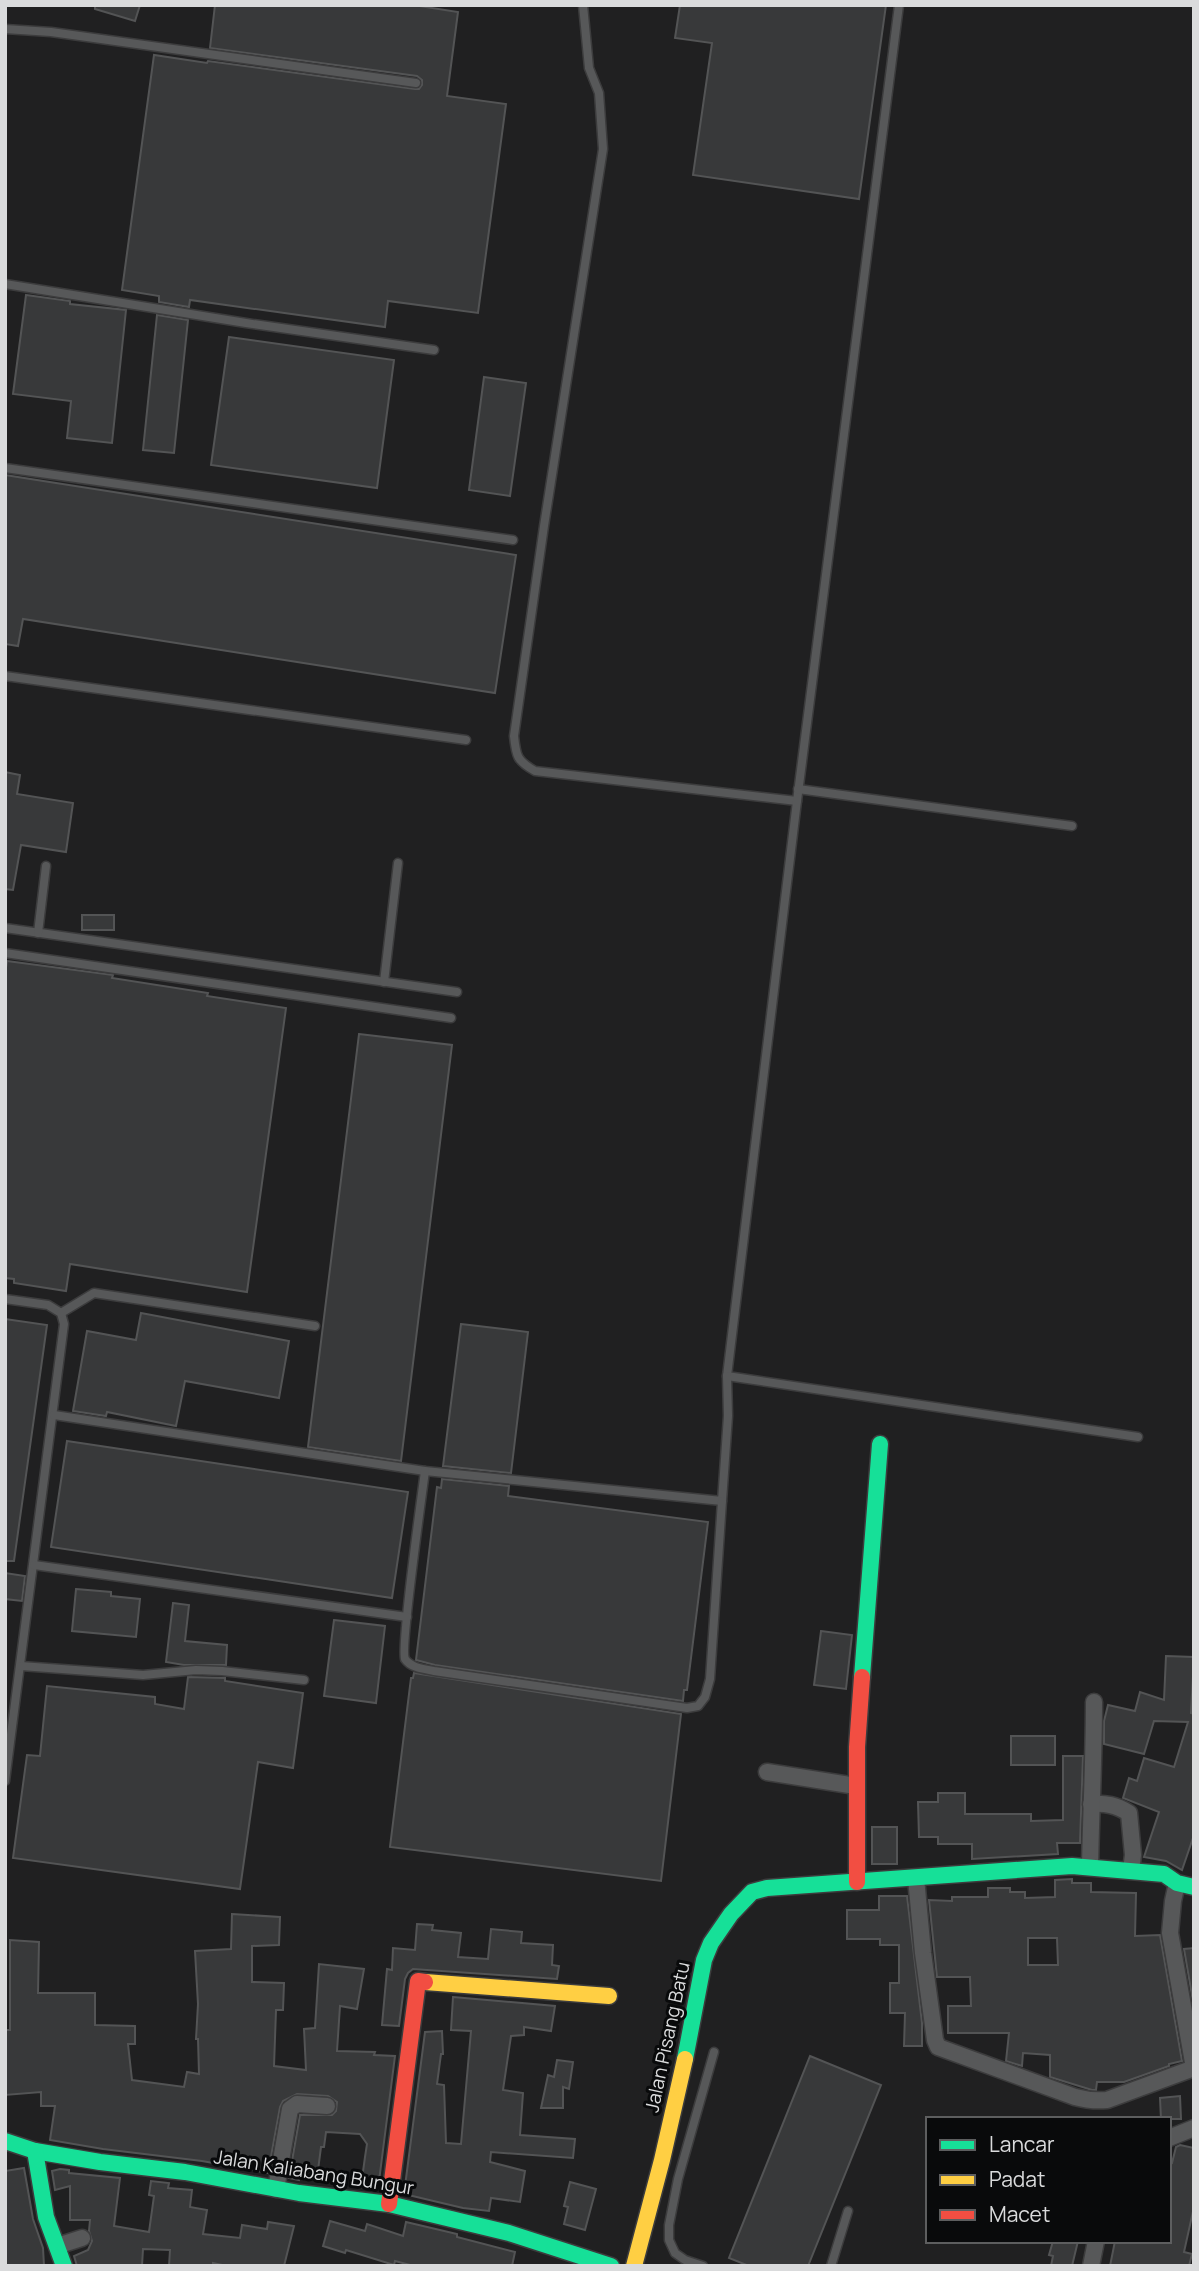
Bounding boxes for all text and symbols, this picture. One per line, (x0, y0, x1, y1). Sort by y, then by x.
street label: Jalan Pisang Batu (638, 1959, 696, 2115)
legend (926, 2117, 1171, 2243)
text: Lancar (989, 2130, 1055, 2158)
street label: Jalan Kaliabang Bungur (212, 2143, 416, 2201)
text: Padat (989, 2165, 1045, 2193)
text: Macet (989, 2200, 1050, 2228)

